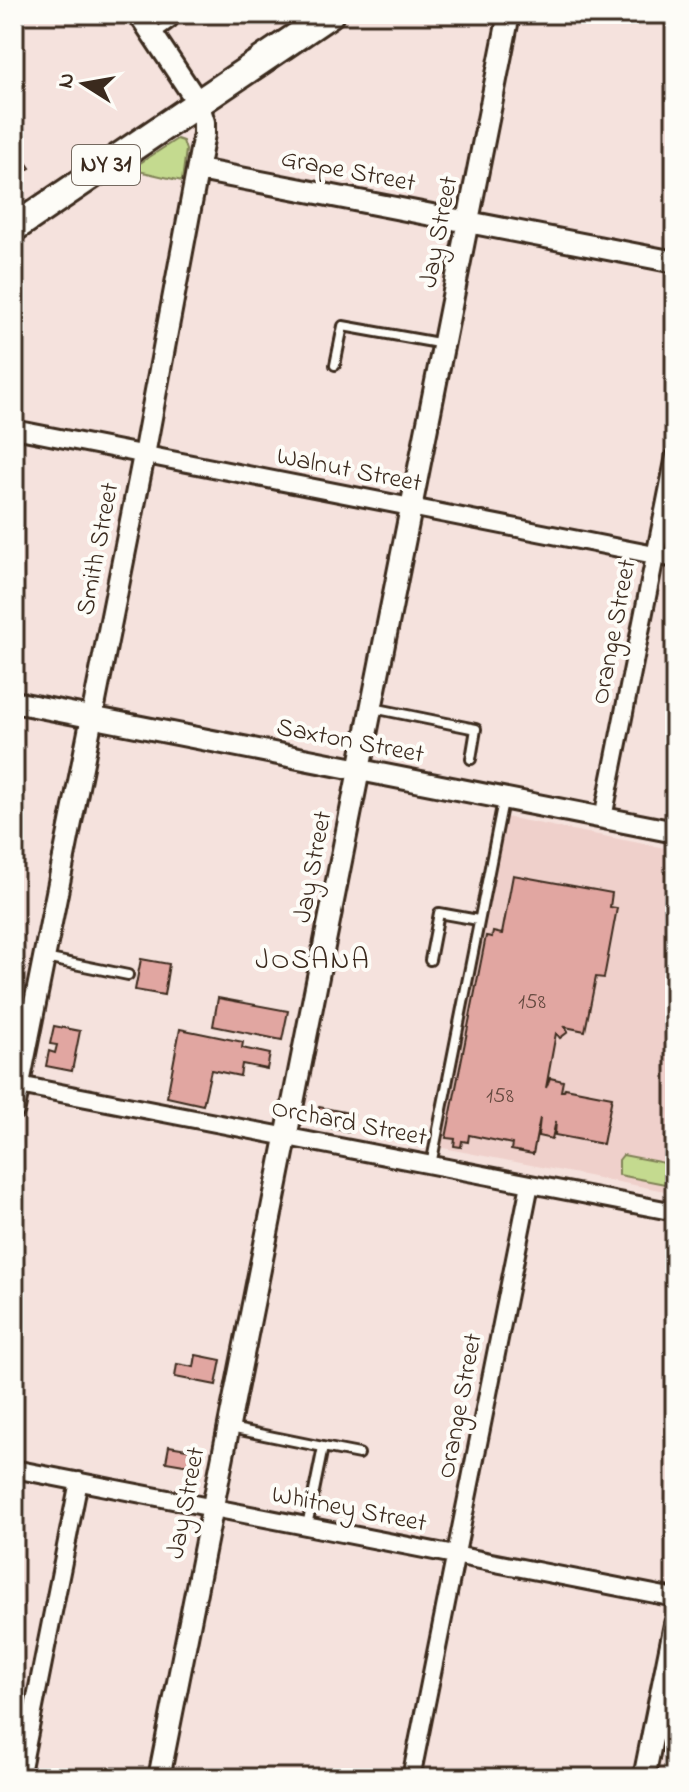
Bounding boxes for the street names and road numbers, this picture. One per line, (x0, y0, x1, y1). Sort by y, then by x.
street label: Grape Street (278, 140, 419, 204)
road number: NY 31 (72, 145, 140, 185)
street label: Jay Street (411, 173, 470, 291)
street label: Walnut Street (273, 438, 425, 504)
street label: Smith Street (68, 479, 131, 619)
street label: Orange Street (582, 556, 648, 708)
street label: Saxton Street (273, 709, 427, 775)
street label: Jay Street (285, 808, 344, 926)
street label: Orchard Street (268, 1090, 430, 1158)
street label: Orange Street (428, 1330, 494, 1482)
street label: Jay Street (158, 1444, 217, 1562)
street label: Whitney Street (268, 1476, 430, 1544)

